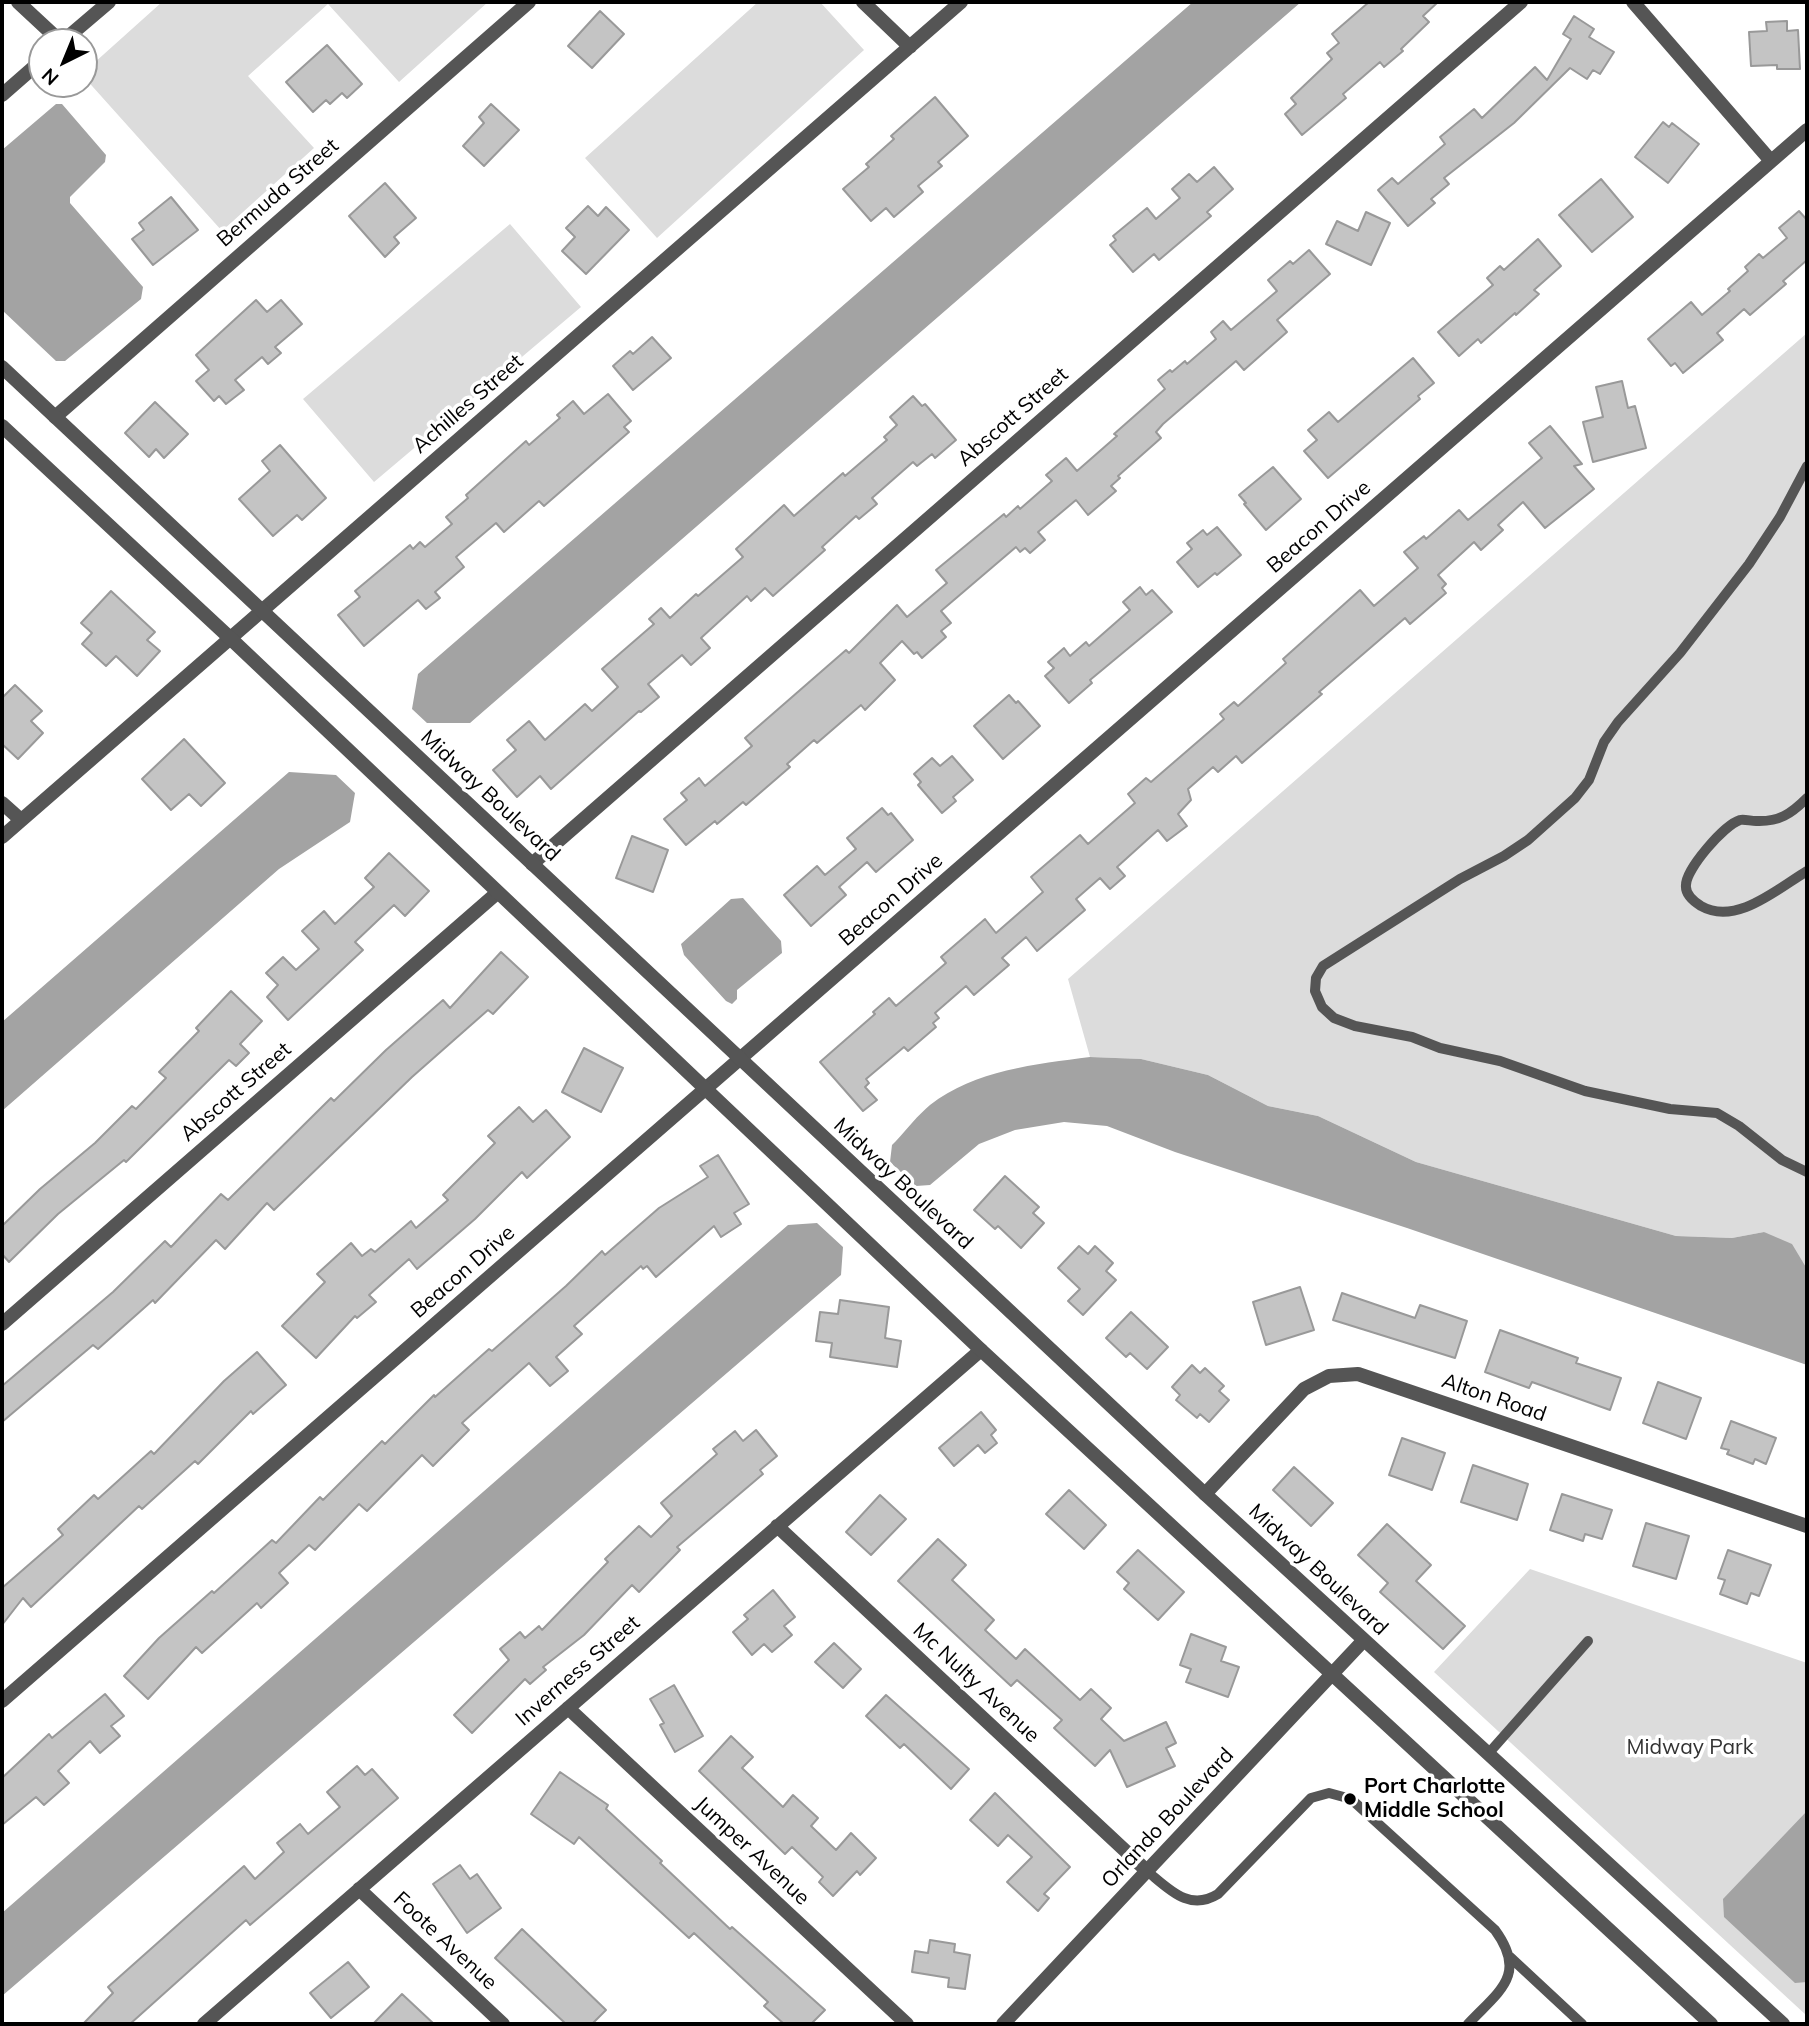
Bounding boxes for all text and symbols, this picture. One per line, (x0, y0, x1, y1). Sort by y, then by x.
north arrow (28, 28, 98, 98)
text: N (37, 63, 63, 91)
street label: Bermuda Street (212, 133, 344, 253)
street label: Achilles Street (408, 349, 528, 459)
street label: Abscott Street (952, 362, 1074, 472)
street label: Beacon Drive (1262, 475, 1376, 579)
street label: Midway Boulevard (415, 725, 565, 867)
street label: Beacon Drive (834, 848, 948, 952)
street label: Abscott Street (175, 1037, 297, 1147)
street label: Midway Boulevard (828, 1113, 978, 1255)
street label: Beacon Drive (406, 1220, 520, 1324)
street label: Alton Road (1438, 1368, 1550, 1428)
street label: Midway Boulevard (1243, 1499, 1393, 1641)
street label: Inverness Street (511, 1610, 645, 1732)
street label: Mc Nulty Avenue (907, 1618, 1045, 1748)
park label: Midway Park (1627, 1735, 1753, 1761)
street label: Orlando Boulevard (1097, 1743, 1239, 1893)
place label: Port Charlotte Middle School (1364, 1774, 1505, 1824)
street label: Jumper Avenue (689, 1791, 815, 1911)
marker: Port Charlotte Middle School (1342, 1791, 1358, 1807)
street label: Foote Avenue (388, 1887, 502, 1995)

